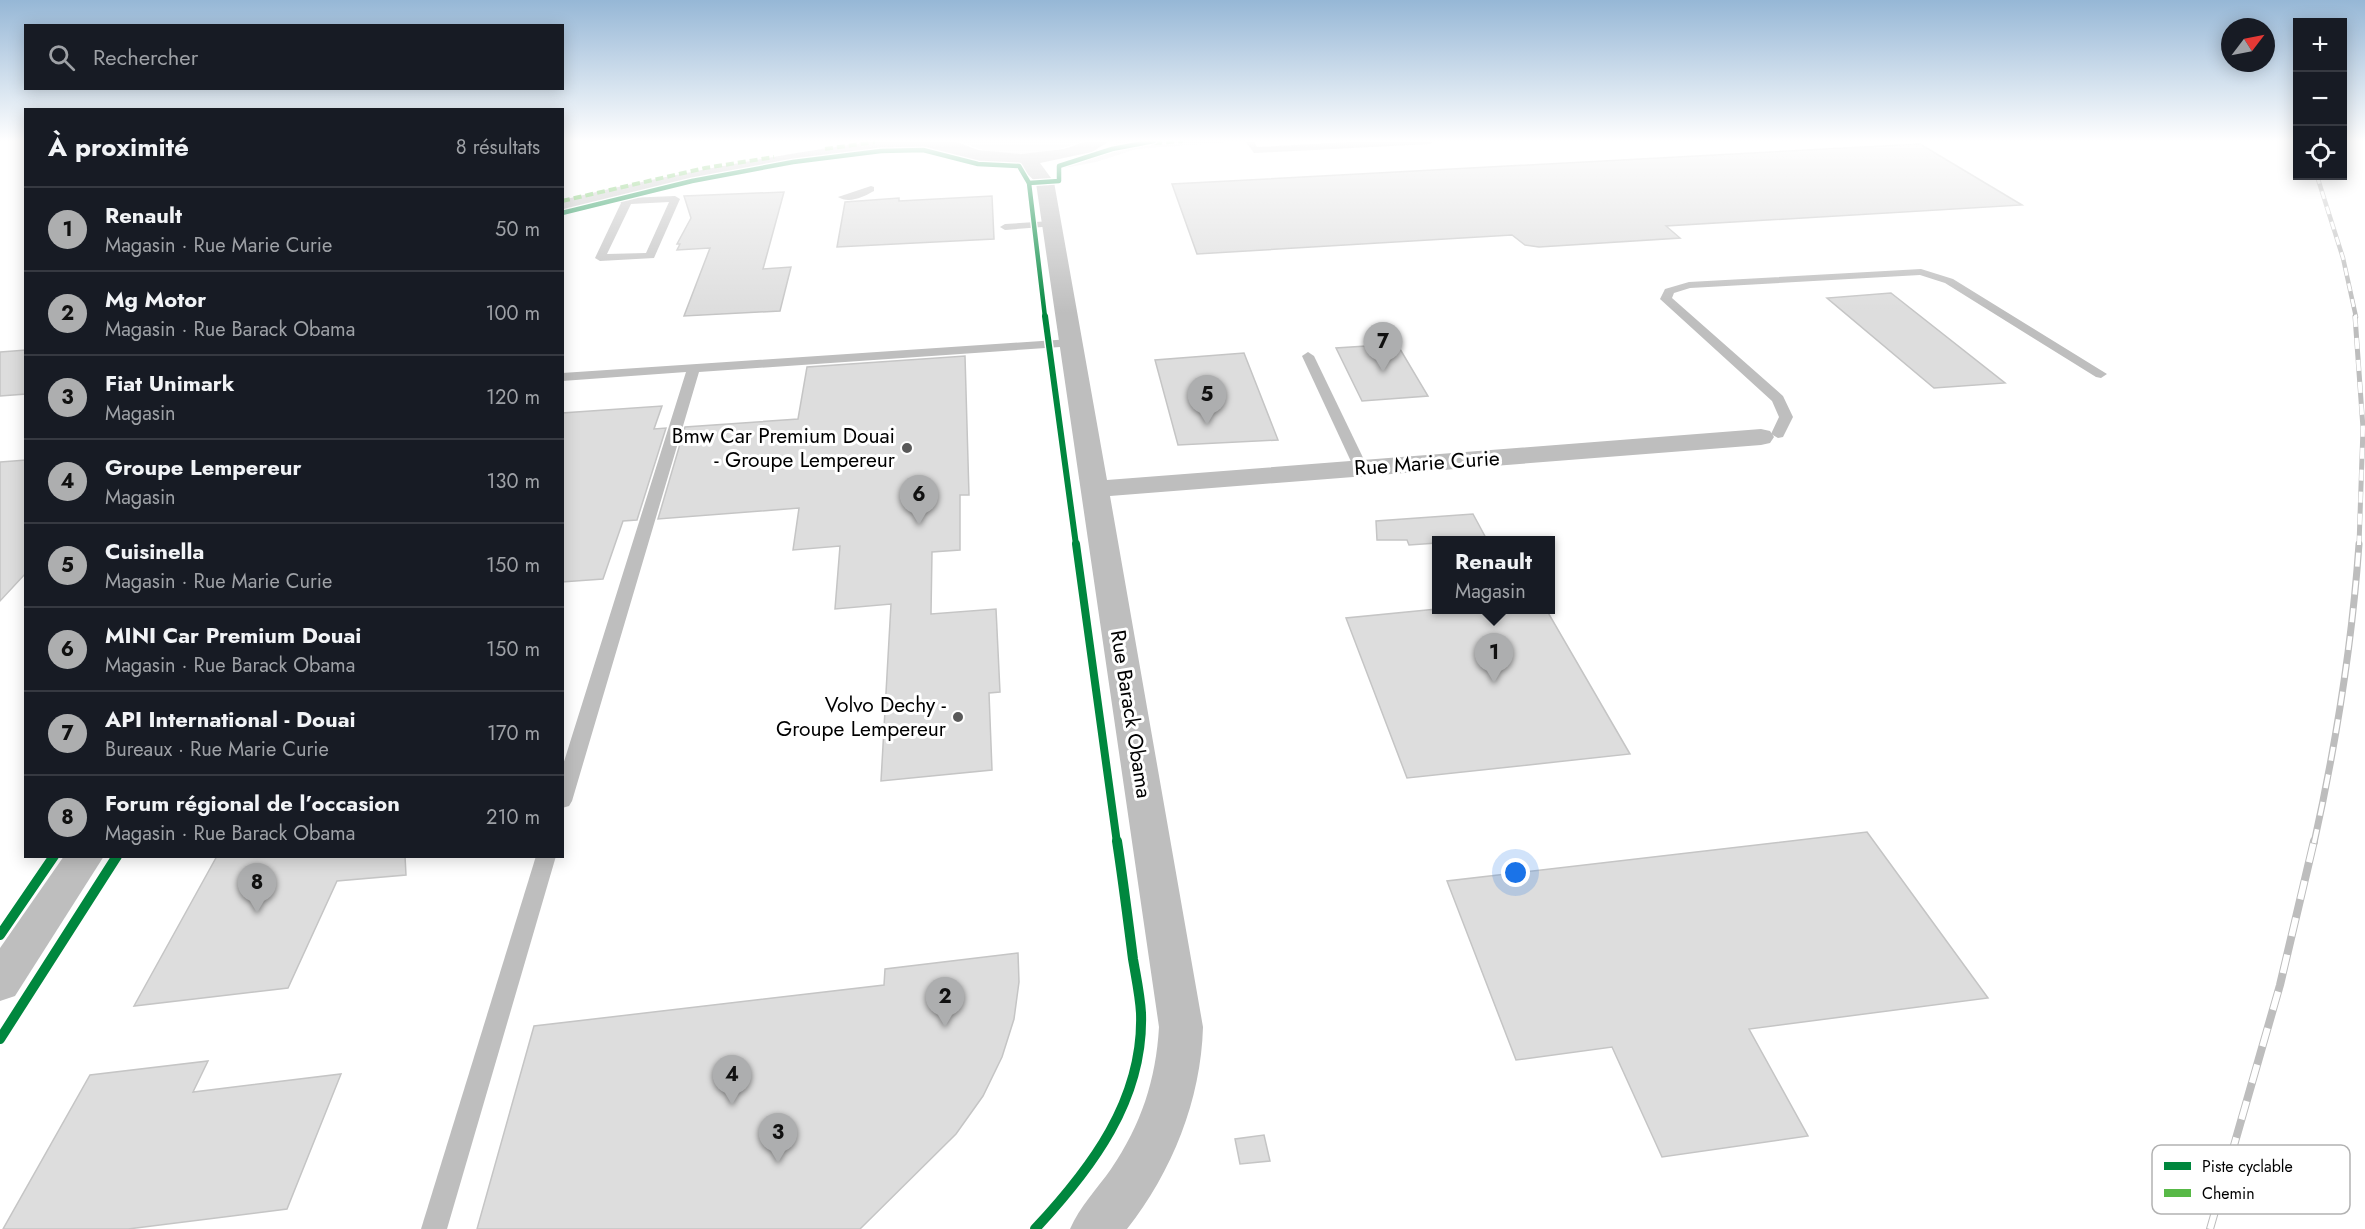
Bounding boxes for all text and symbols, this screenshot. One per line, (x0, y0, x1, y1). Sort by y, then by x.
north arrow (2221, 18, 2275, 72)
map controls (2293, 18, 2347, 180)
button: + (2293, 18, 2347, 72)
search box (24, 24, 564, 90)
icon: search (45, 41, 78, 74)
text: Rechercher (93, 41, 198, 73)
button: − (2293, 72, 2347, 126)
button: locate (2293, 126, 2347, 180)
text: À proximité (48, 128, 189, 166)
text: 8 résultats (456, 133, 540, 162)
text: Renault (105, 199, 182, 231)
text: 1 (62, 215, 73, 244)
text: 50 m (495, 215, 540, 244)
text: Magasin · Rue Marie Curie (105, 231, 332, 260)
text: Mg Motor (105, 283, 206, 315)
text: 2 (61, 299, 74, 328)
text: 100 m (485, 299, 540, 328)
text: Magasin · Rue Barack Obama (105, 315, 355, 344)
pin: 7 (1364, 322, 1402, 372)
text: Fiat Unimark (105, 367, 234, 399)
pin: 5 (1188, 376, 1226, 425)
text: 3 (61, 383, 74, 412)
text: 120 m (486, 383, 540, 412)
text: Magasin (105, 399, 176, 428)
place label: Bmw Car Premium Douai - Groupe Lempereur (672, 421, 896, 475)
marker: Bmw Car Premium Douai - Groupe Lempereur (900, 441, 914, 455)
street label: Rue Marie Curie (1353, 443, 1501, 483)
text: Groupe Lempereur (105, 451, 301, 483)
text: 4 (61, 467, 74, 496)
text: 130 m (486, 467, 540, 496)
pin: 6 (900, 476, 938, 525)
text: Magasin (105, 483, 176, 512)
text: Cuisinella (105, 535, 204, 567)
popup (1432, 536, 1555, 614)
text: Renault (1455, 545, 1532, 577)
text: 5 (61, 551, 74, 580)
text: 150 m (486, 551, 540, 580)
text: Magasin · Rue Marie Curie (105, 567, 332, 596)
text: Magasin (1455, 577, 1526, 606)
text: MINI Car Premium Douai (105, 619, 361, 651)
street label: Rue Barack Obama (1103, 628, 1159, 800)
pin: 1 (1474, 634, 1514, 683)
text: 6 (61, 635, 74, 664)
text: 150 m (486, 635, 540, 664)
text: Magasin · Rue Barack Obama (105, 651, 355, 680)
place label: Volvo Dechy - Groupe Lempereur (776, 690, 947, 744)
text: API International - Douai (105, 703, 356, 735)
marker: Volvo Dechy - Groupe Lempereur (951, 710, 965, 724)
text: 7 (61, 719, 74, 748)
text: 170 m (487, 719, 540, 748)
text: Bureaux · Rue Marie Curie (105, 735, 329, 764)
text: Forum régional de l’occasion (105, 787, 400, 819)
text: 8 (61, 803, 74, 832)
text: 210 m (486, 803, 540, 832)
text: Magasin · Rue Barack Obama (105, 819, 355, 848)
your location (1501, 858, 1530, 887)
pin: 8 (238, 864, 276, 913)
pin: 2 (926, 978, 964, 1027)
pin: 4 (712, 1056, 752, 1105)
pin: 3 (758, 1114, 798, 1163)
legend (2152, 1145, 2350, 1214)
text: Piste cyclable (2202, 1155, 2293, 1178)
text: Chemin (2202, 1182, 2255, 1205)

